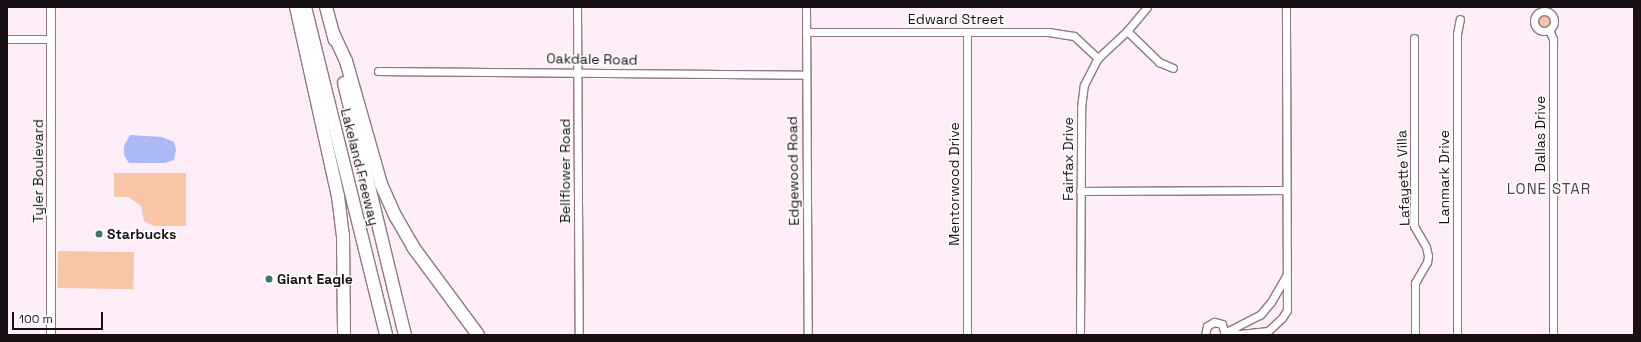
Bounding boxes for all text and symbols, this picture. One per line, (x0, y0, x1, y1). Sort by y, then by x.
street label: Edward Street (908, 11, 1004, 27)
street label: Oakdale Road (546, 50, 638, 68)
street label: Dallas Drive (1532, 96, 1548, 172)
street label: Lakeland Freeway (337, 107, 383, 227)
street label: Edgewood Road (784, 116, 802, 226)
street label: Fairfax Drive (1060, 117, 1076, 201)
street label: Tyler Boulevard (30, 119, 46, 223)
street label: Bellflower Road (557, 119, 573, 223)
street label: Mentorwood Drive (946, 122, 962, 246)
street label: Lafayette Villa (1393, 130, 1413, 226)
street label: Lanmark Drive (1436, 130, 1452, 224)
district label: LONE STAR (1507, 180, 1591, 198)
place label: Starbucks (107, 226, 176, 242)
marker: Starbucks (94, 229, 104, 239)
place label: Giant Eagle (277, 271, 353, 287)
marker: Giant Eagle (264, 274, 274, 284)
scale bar (14, 304, 105, 330)
text: 100 m (19, 311, 53, 327)

